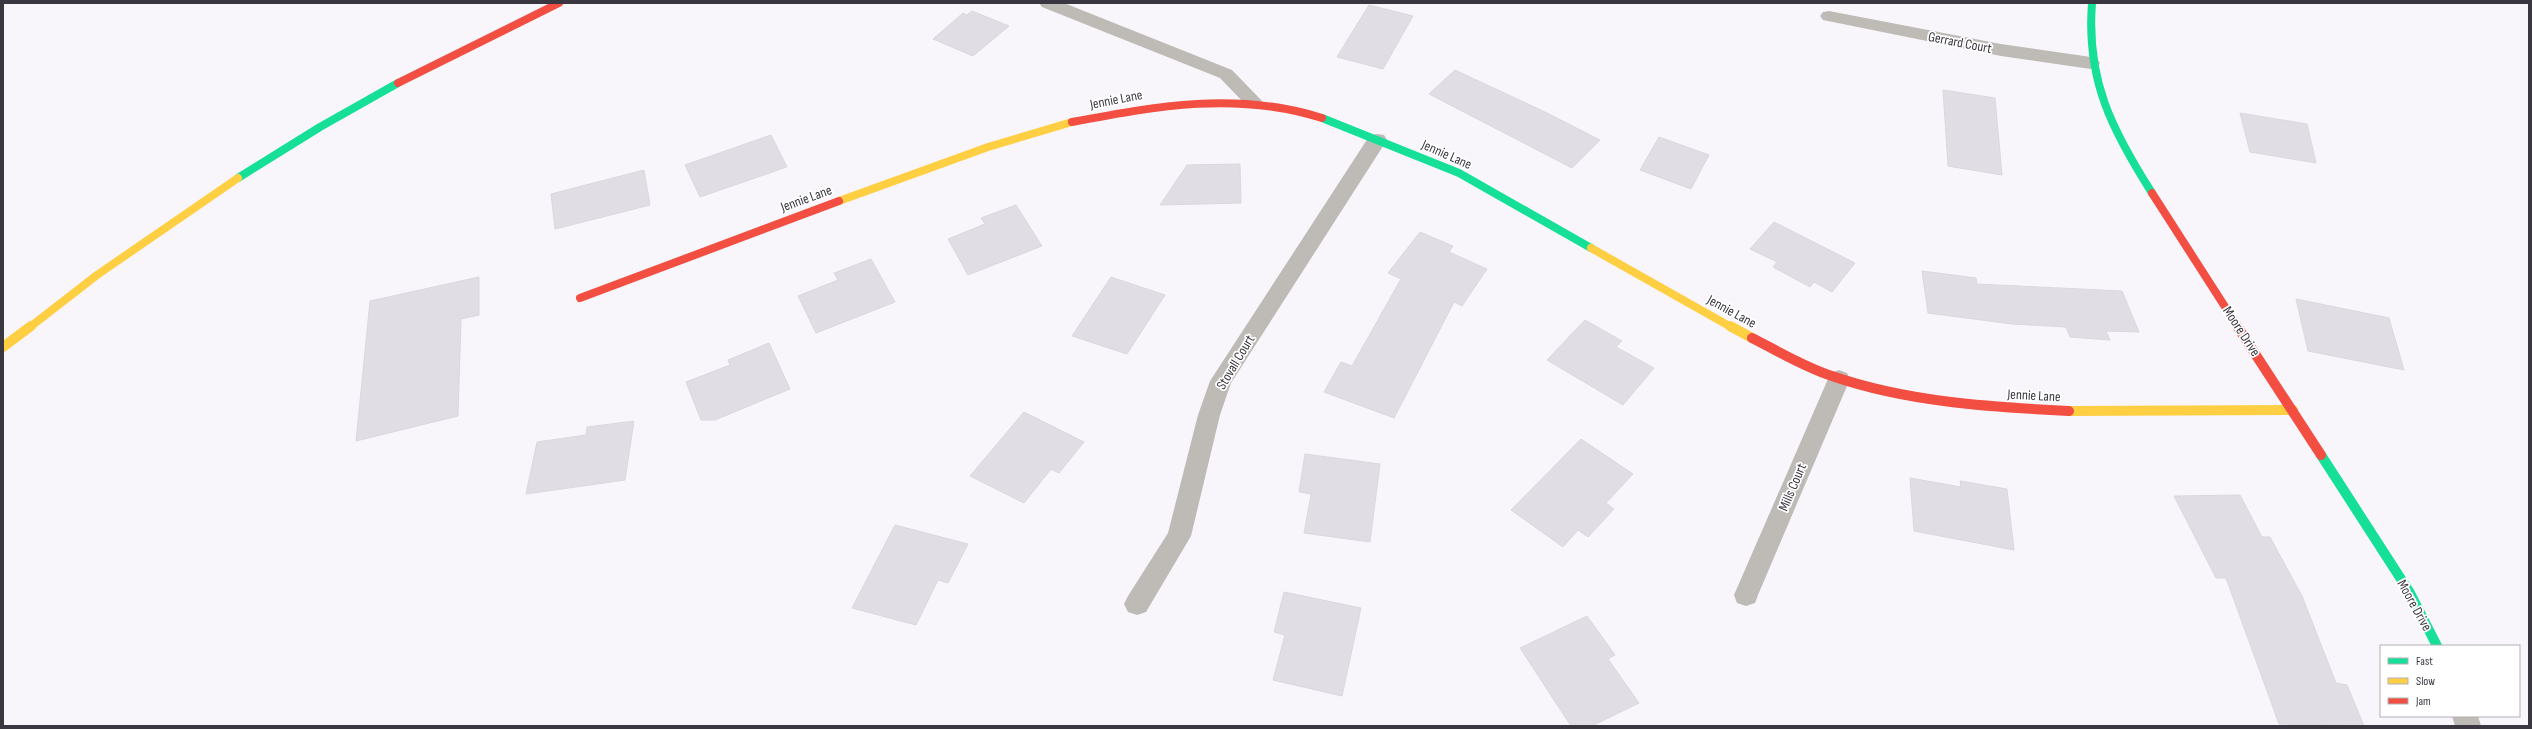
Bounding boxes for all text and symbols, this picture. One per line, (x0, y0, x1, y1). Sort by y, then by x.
street label: Gerrard Court (1927, 28, 1993, 57)
street label: Jennie Lane (1087, 86, 1144, 113)
street label: Jennie Lane (1418, 135, 1475, 173)
street label: Jennie Lane (777, 181, 834, 216)
street label: Jennie Lane (1704, 291, 1759, 332)
street label: Moore Drive (2219, 303, 2264, 359)
street label: Stovall Court (1213, 332, 1258, 393)
street label: Jennie Lane (2006, 386, 2061, 405)
street label: Mills Court (1775, 461, 1810, 514)
street label: Moore Drive (2394, 577, 2436, 634)
legend (2380, 645, 2520, 717)
text: Fast (2416, 654, 2433, 669)
text: Slow (2416, 674, 2435, 689)
text: Jam (2415, 694, 2431, 709)

